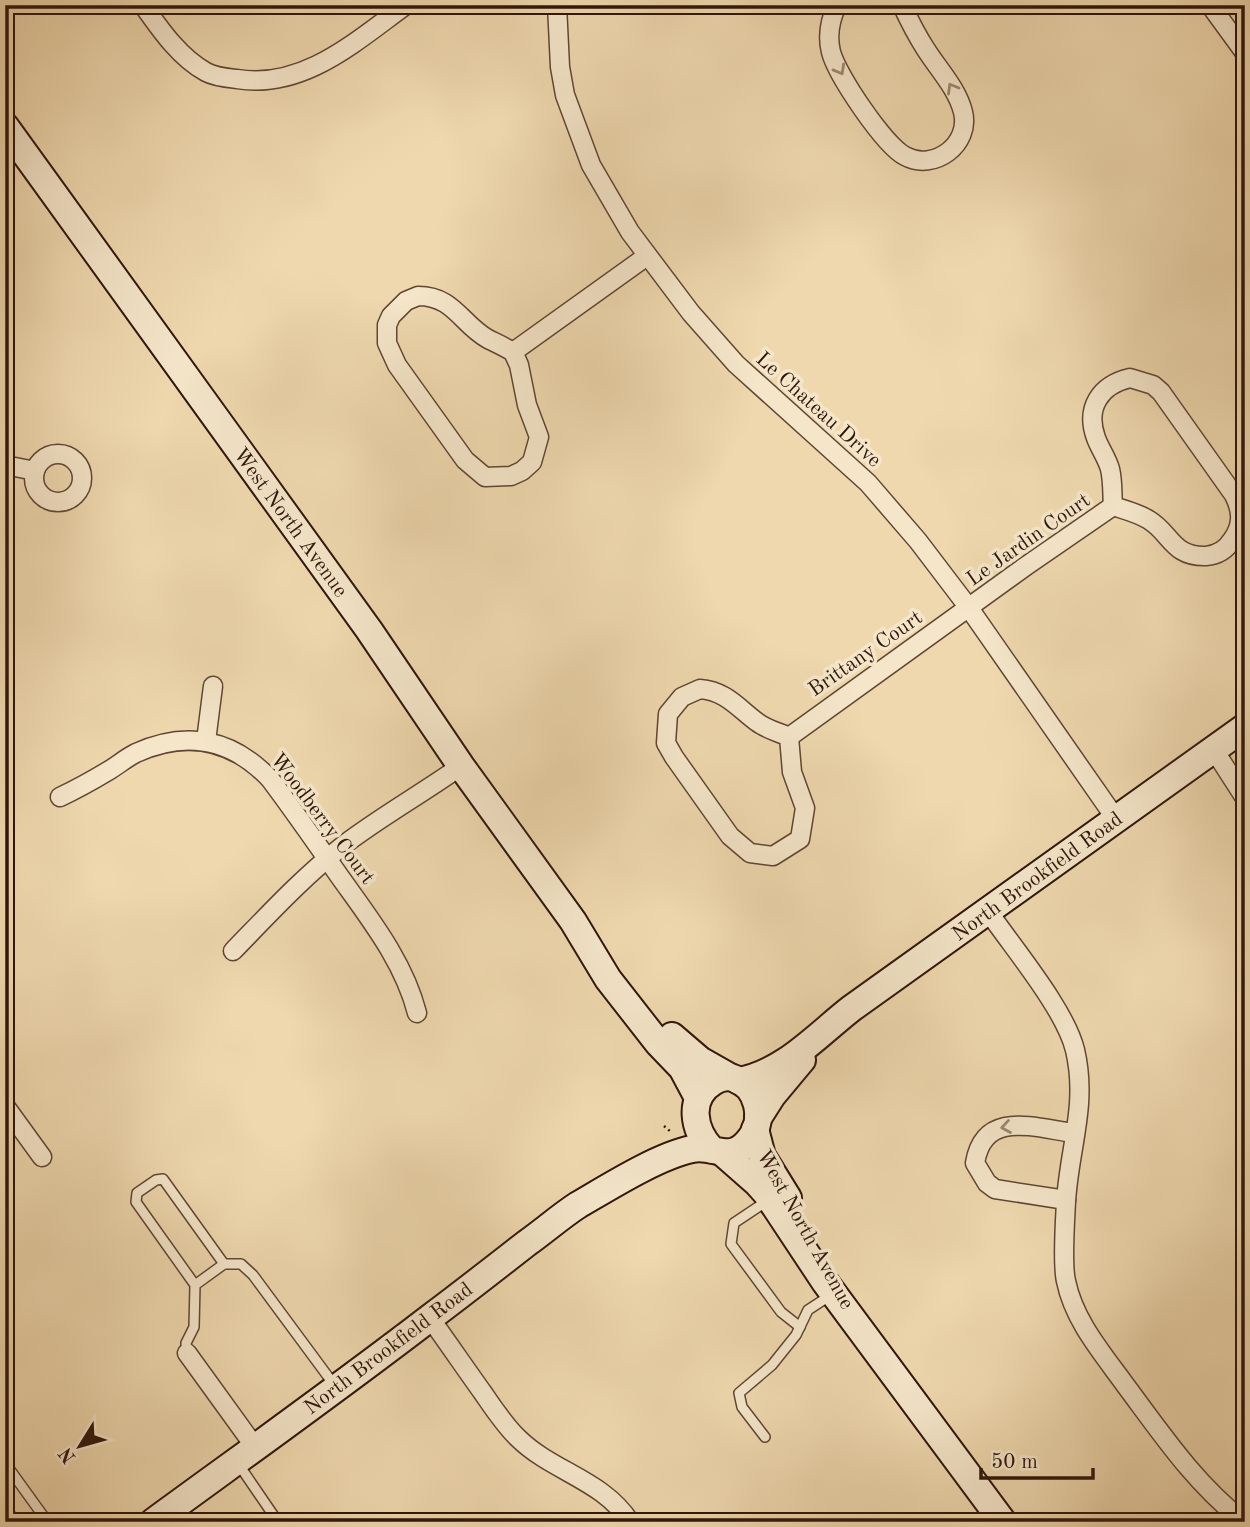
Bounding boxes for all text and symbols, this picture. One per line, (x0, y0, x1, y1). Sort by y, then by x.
one-way arrow (831, 63, 845, 75)
one-way arrow (947, 83, 960, 96)
street label: Le Chateau Drive (751, 349, 885, 472)
street label: West North Avenue (229, 444, 351, 601)
street label: Le Jardin Court (963, 490, 1094, 591)
street label: Brittany Court (805, 607, 927, 701)
street label: Woodberry Court (266, 749, 378, 889)
street label: North Brookfield Road (949, 809, 1127, 946)
one-way arrow (1000, 1120, 1012, 1135)
street label: West North Avenue (752, 1146, 857, 1313)
street label: North Brookfield Road (301, 1279, 477, 1419)
north arrow (46, 1412, 116, 1482)
scale bar (981, 1436, 1092, 1480)
text: N (56, 1443, 80, 1466)
text: 50 m (991, 1452, 1038, 1473)

